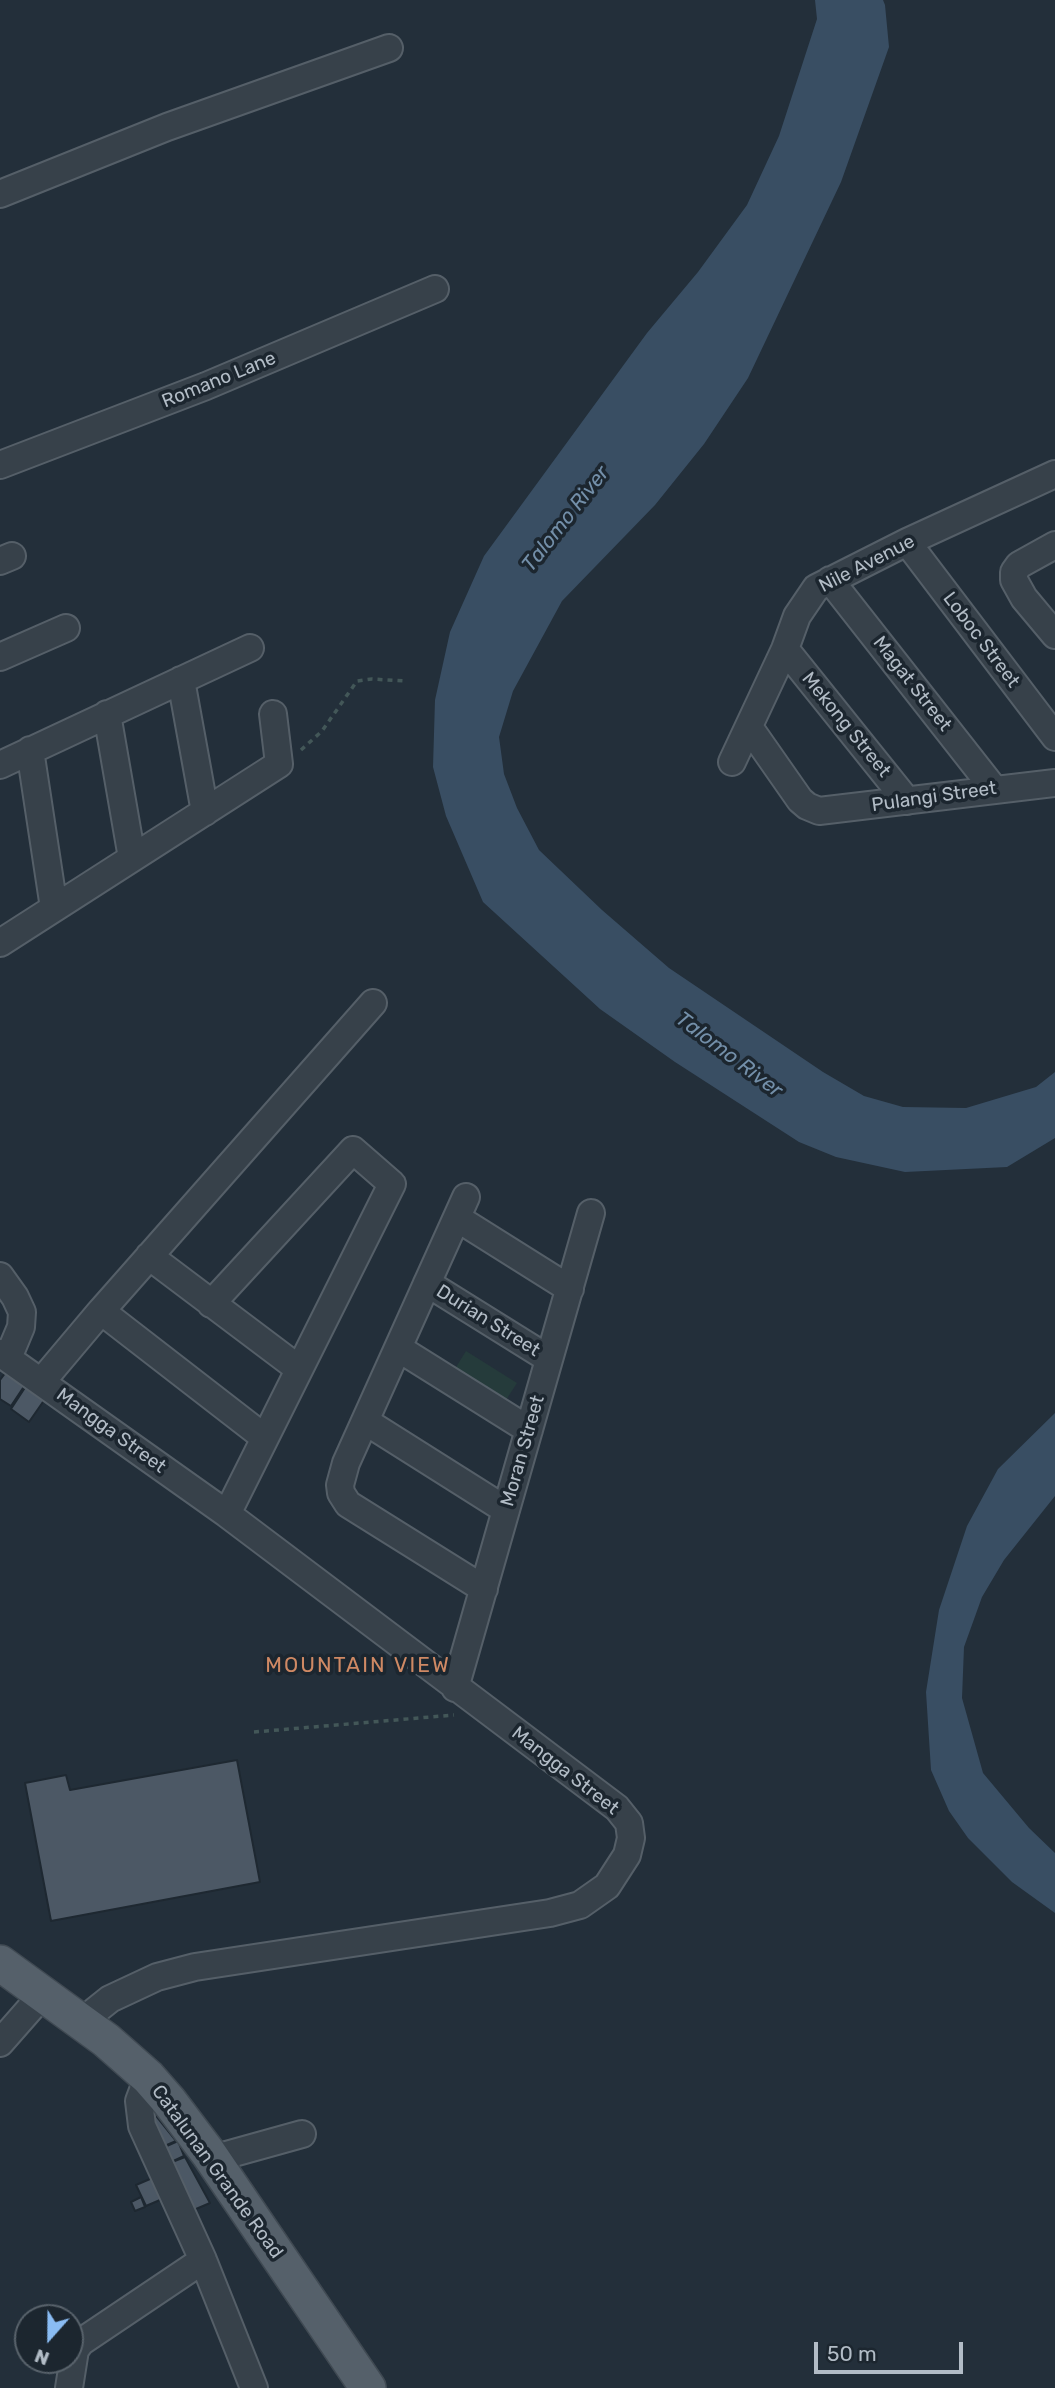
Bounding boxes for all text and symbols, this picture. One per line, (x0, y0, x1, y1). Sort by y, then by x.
street label: Romano Lane (159, 347, 279, 413)
water label: Talomo River (517, 461, 615, 577)
street label: Nile Avenue (815, 530, 919, 598)
street label: Loboc Street (938, 588, 1024, 692)
street label: Magat Street (868, 632, 956, 736)
street label: Mekong Street (797, 668, 895, 782)
street label: Pulangi Street (870, 777, 998, 817)
water label: Talomo River (671, 1007, 787, 1103)
street label: Durian Street (432, 1280, 544, 1362)
street label: Mangga Street (52, 1384, 170, 1478)
street label: Moran Street (496, 1393, 550, 1509)
district label: MOUNTAIN VIEW (267, 1653, 449, 1679)
street label: Mangga Street (507, 1722, 623, 1820)
street label: Catalunan Grande Road (146, 2081, 288, 2263)
north arrow (14, 2304, 84, 2374)
scale bar (817, 2328, 966, 2372)
text: 50 m (827, 2341, 877, 2366)
text: N (32, 2344, 53, 2370)

